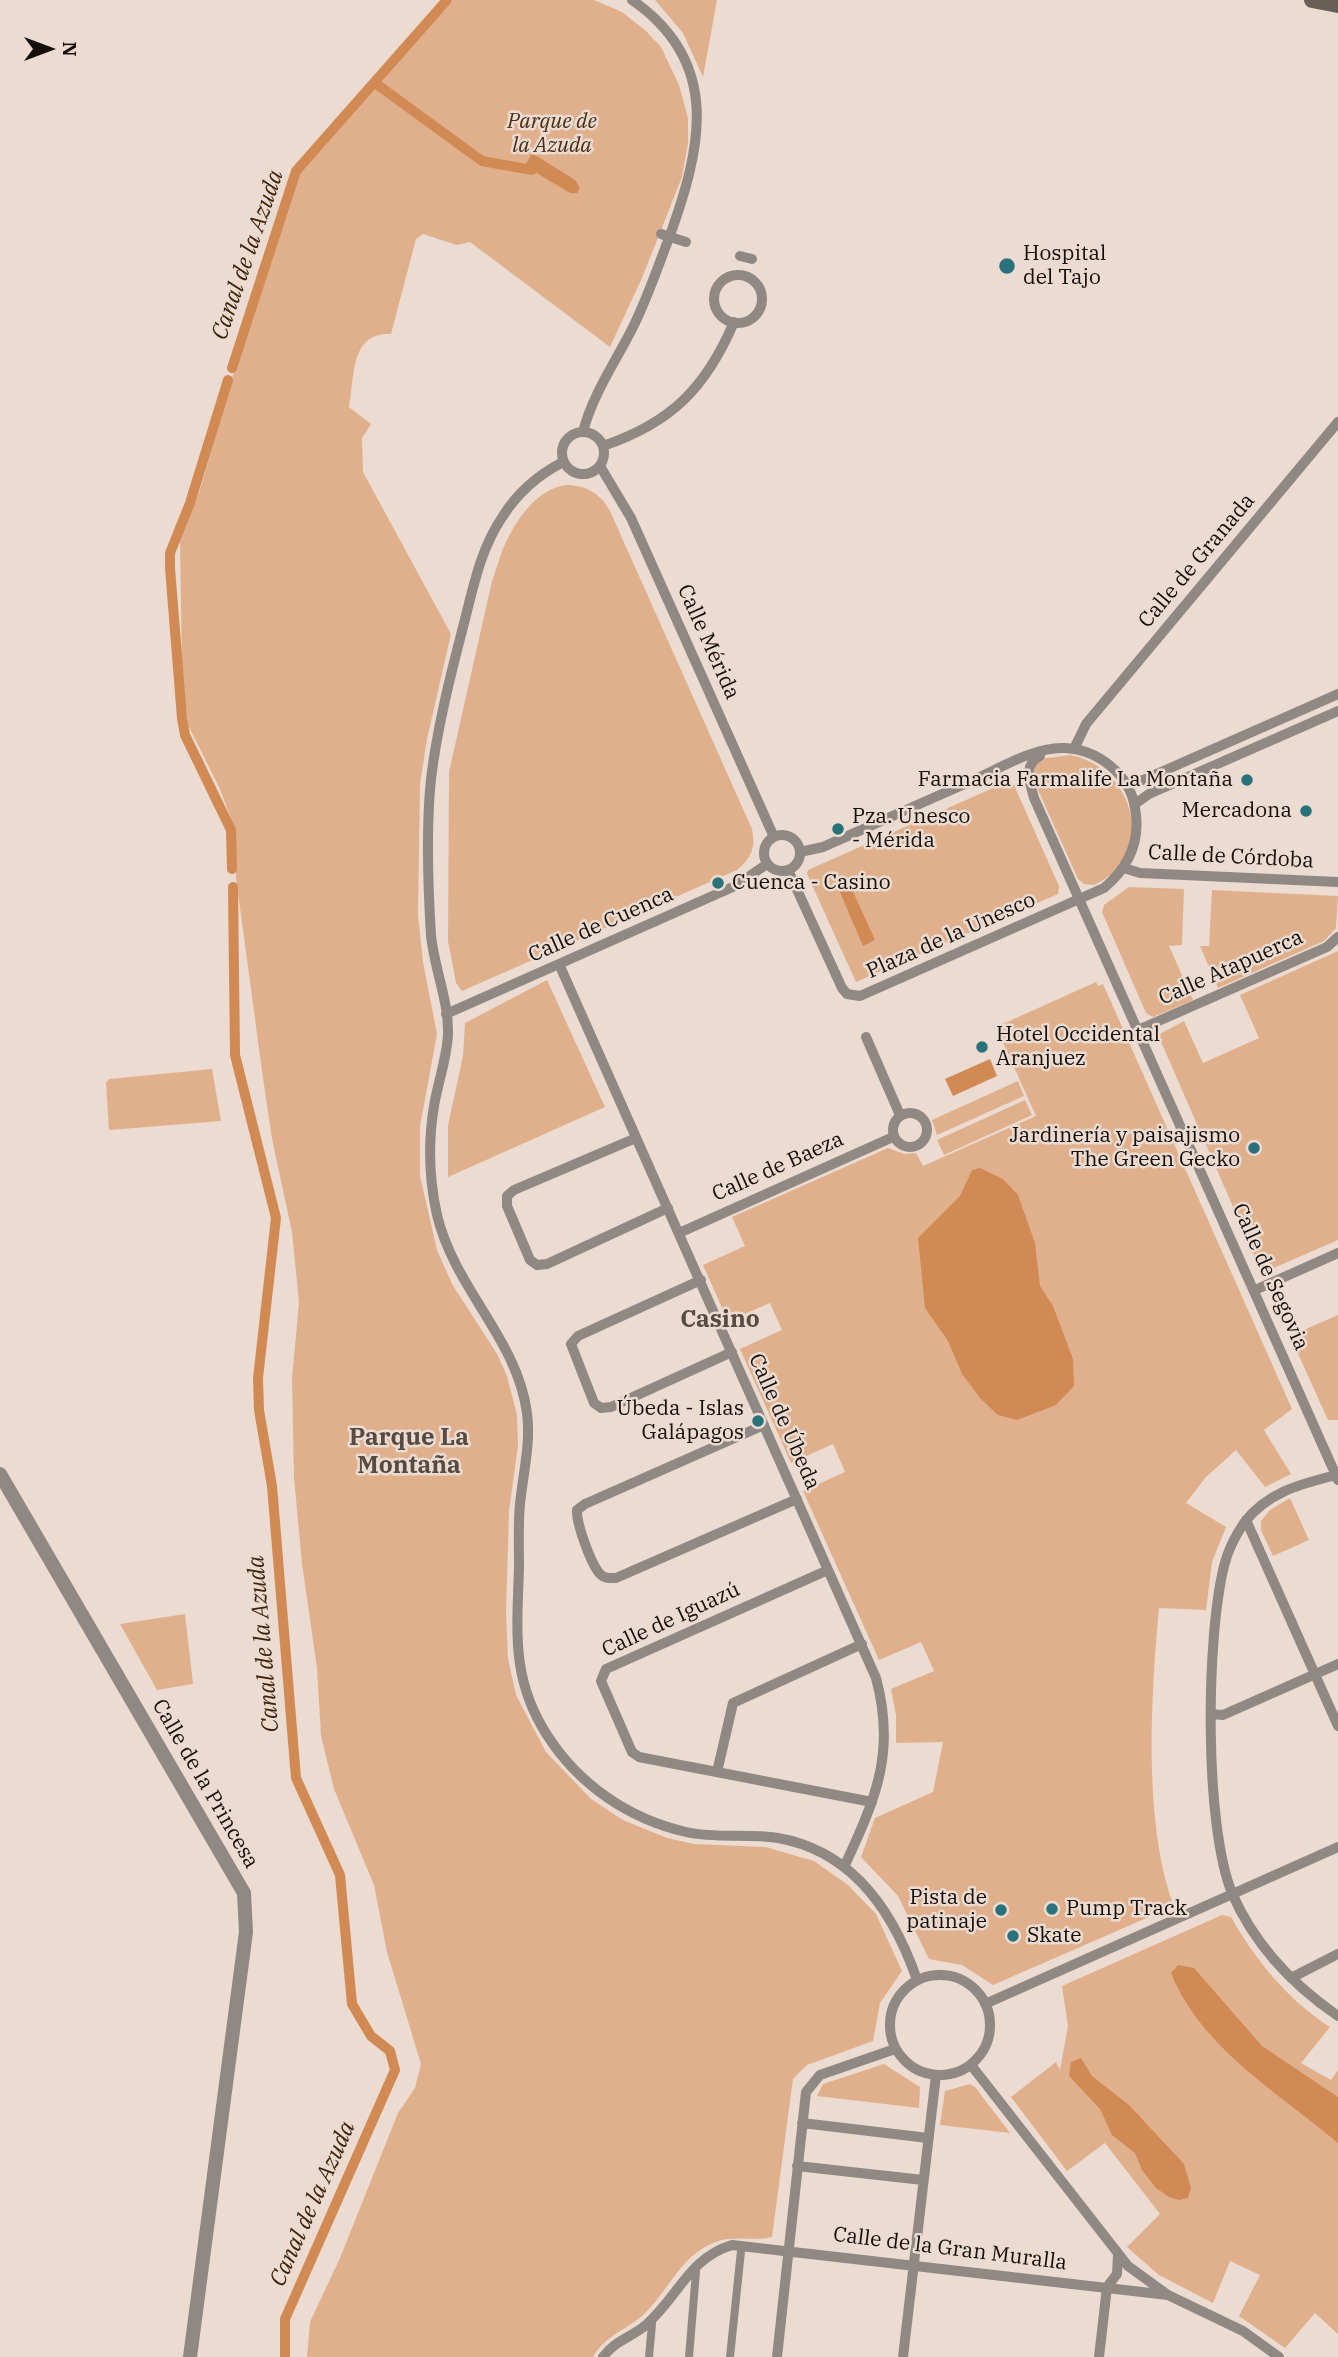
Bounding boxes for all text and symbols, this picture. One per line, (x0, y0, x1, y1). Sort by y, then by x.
north arrow (14, 14, 84, 84)
text: N (58, 41, 82, 57)
park label: Parque de la Azuda (507, 109, 597, 159)
water label: Canal de la Azuda (206, 167, 290, 343)
place label: Hospital del Tajo (1023, 241, 1106, 291)
marker: Hospital del Tajo (997, 256, 1017, 276)
street label: Calle de Granada (1134, 489, 1260, 633)
street label: Calle Mérida (671, 581, 745, 703)
place label: Farmacia Farmalife La Montaña (918, 767, 1233, 793)
marker: Farmacia Farmalife La Montaña (1239, 772, 1255, 788)
place label: Mercadona (1181, 798, 1292, 824)
marker: Mercadona (1298, 803, 1314, 819)
place label: Pza. Unesco - Mérida (852, 804, 970, 854)
marker: Pza. Unesco - Mérida (830, 821, 846, 837)
street label: Calle de Córdoba (1147, 840, 1315, 874)
place label: Cuenca - Casino (732, 870, 891, 896)
marker: Cuenca - Casino (710, 875, 726, 891)
street label: Calle de Cuenca (525, 882, 677, 968)
street label: Plaza de la Unesco (863, 887, 1039, 985)
street label: Calle Atapuerca (1155, 925, 1307, 1011)
place label: Hotel Occidental Aranjuez (996, 1022, 1160, 1072)
marker: Hotel Occidental Aranjuez (974, 1039, 990, 1055)
place label: Jardinería y paisajismo The Green Gecko (1009, 1123, 1240, 1173)
street label: Calle de Baeza (708, 1127, 848, 1207)
marker: Jardinería y paisajismo The Green Gecko (1246, 1140, 1262, 1156)
street label: Calle de Segovia (1226, 1200, 1314, 1354)
district label: Casino (680, 1306, 760, 1334)
street label: Calle de Úbeda (743, 1350, 825, 1494)
place label: Úbeda - Islas Galápagos (617, 1396, 744, 1446)
marker: Úbeda - Islas Galápagos (750, 1413, 766, 1429)
district label: Parque La Montaña (349, 1424, 469, 1480)
water label: Canal de la Azuda (243, 1554, 285, 1734)
street label: Calle de Iguazú (598, 1577, 744, 1663)
street label: Calle de la Princesa (146, 1695, 264, 1873)
place label: Pista de patinaje (906, 1885, 987, 1935)
place label: Pump Track (1066, 1896, 1187, 1922)
marker: Pump Track (1044, 1901, 1060, 1917)
marker: Pista de patinaje (993, 1902, 1009, 1918)
place label: Skate (1027, 1923, 1082, 1949)
marker: Skate (1005, 1928, 1021, 1944)
water label: Canal de la Azuda (264, 2117, 362, 2291)
street label: Calle de la Gran Muralla (832, 2222, 1068, 2276)

